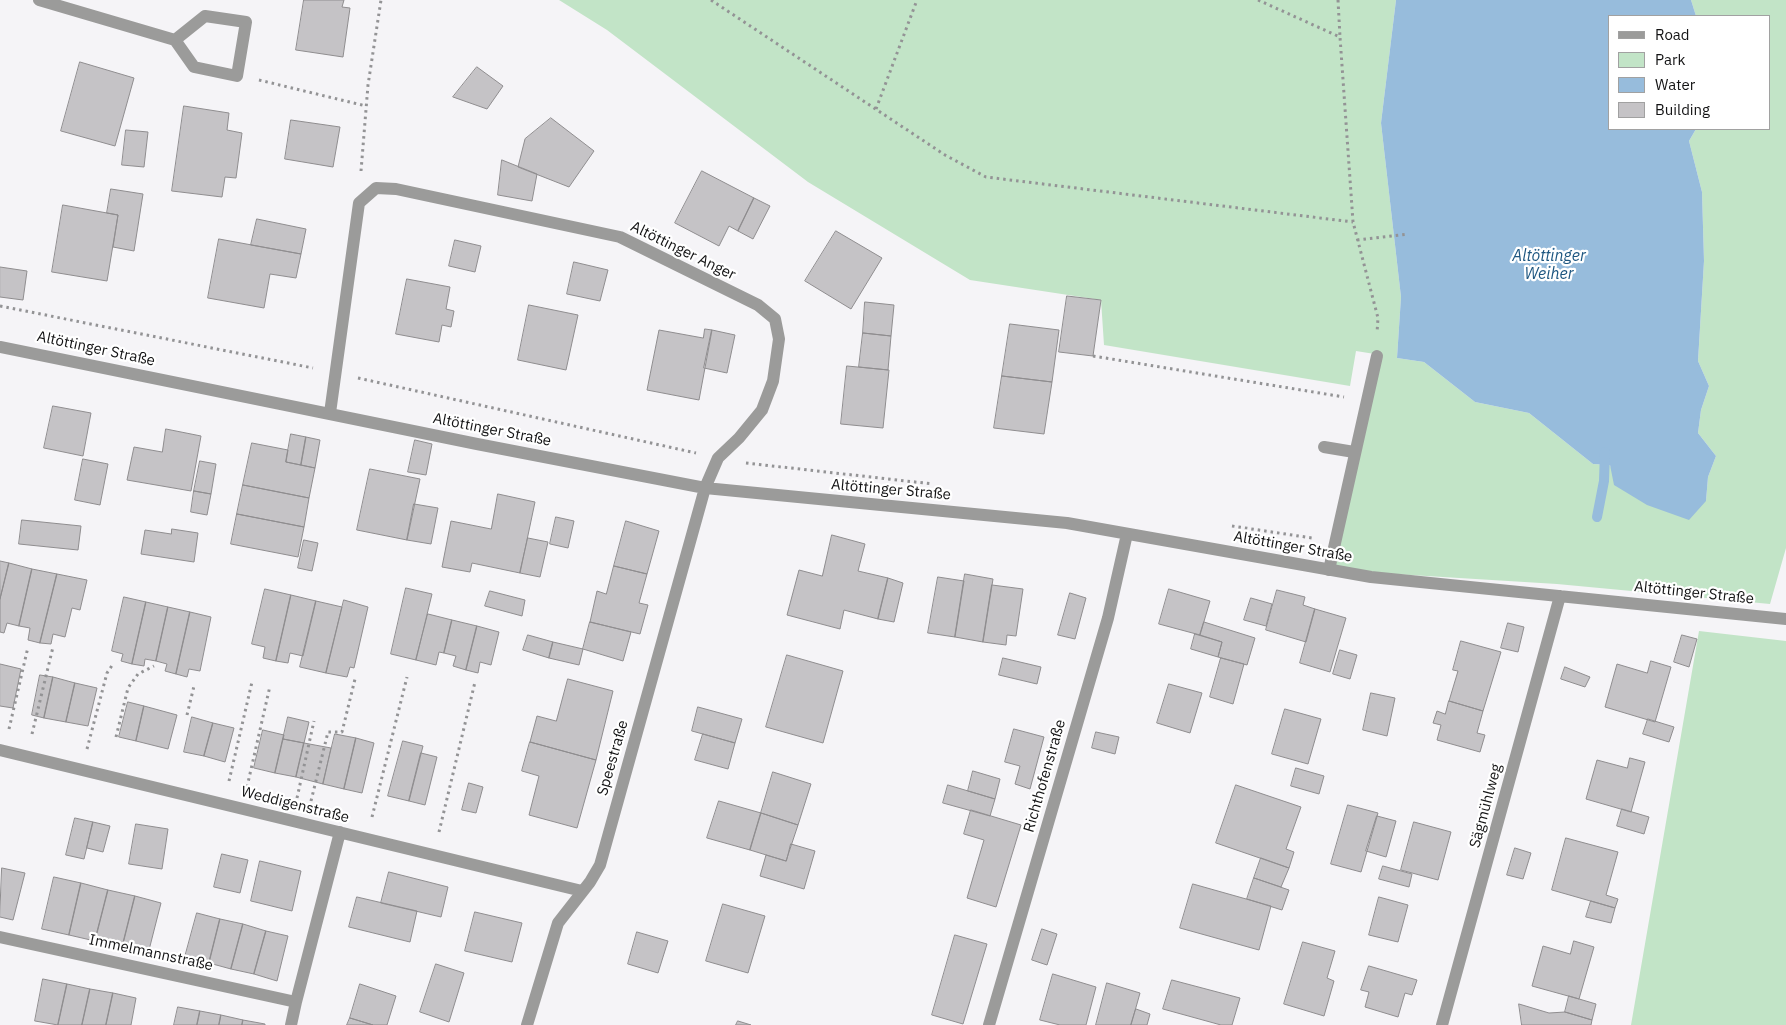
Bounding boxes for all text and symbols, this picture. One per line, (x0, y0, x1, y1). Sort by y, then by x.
legend (1608, 15, 1771, 130)
text: Road (1655, 25, 1690, 44)
text: Park (1655, 50, 1685, 69)
text: Water (1655, 75, 1695, 94)
text: Building (1655, 100, 1710, 119)
street label: Altöttinger Anger (628, 218, 738, 284)
water label: Altöttinger Weiher (1512, 246, 1586, 284)
street label: Altöttinger Straße (35, 328, 157, 370)
street label: Altöttinger Straße (431, 410, 553, 450)
street label: Altöttinger Straße (830, 476, 952, 504)
street label: Altöttinger Straße (1232, 528, 1354, 566)
street label: Altöttinger Straße (1633, 578, 1755, 608)
street label: Richthofenstraße (1020, 717, 1070, 835)
street label: Speestraße (594, 718, 632, 798)
street label: Sägmühlweg (1466, 762, 1506, 850)
street label: Weddigenstraße (239, 783, 351, 827)
street label: Immelmannstraße (87, 931, 215, 975)

